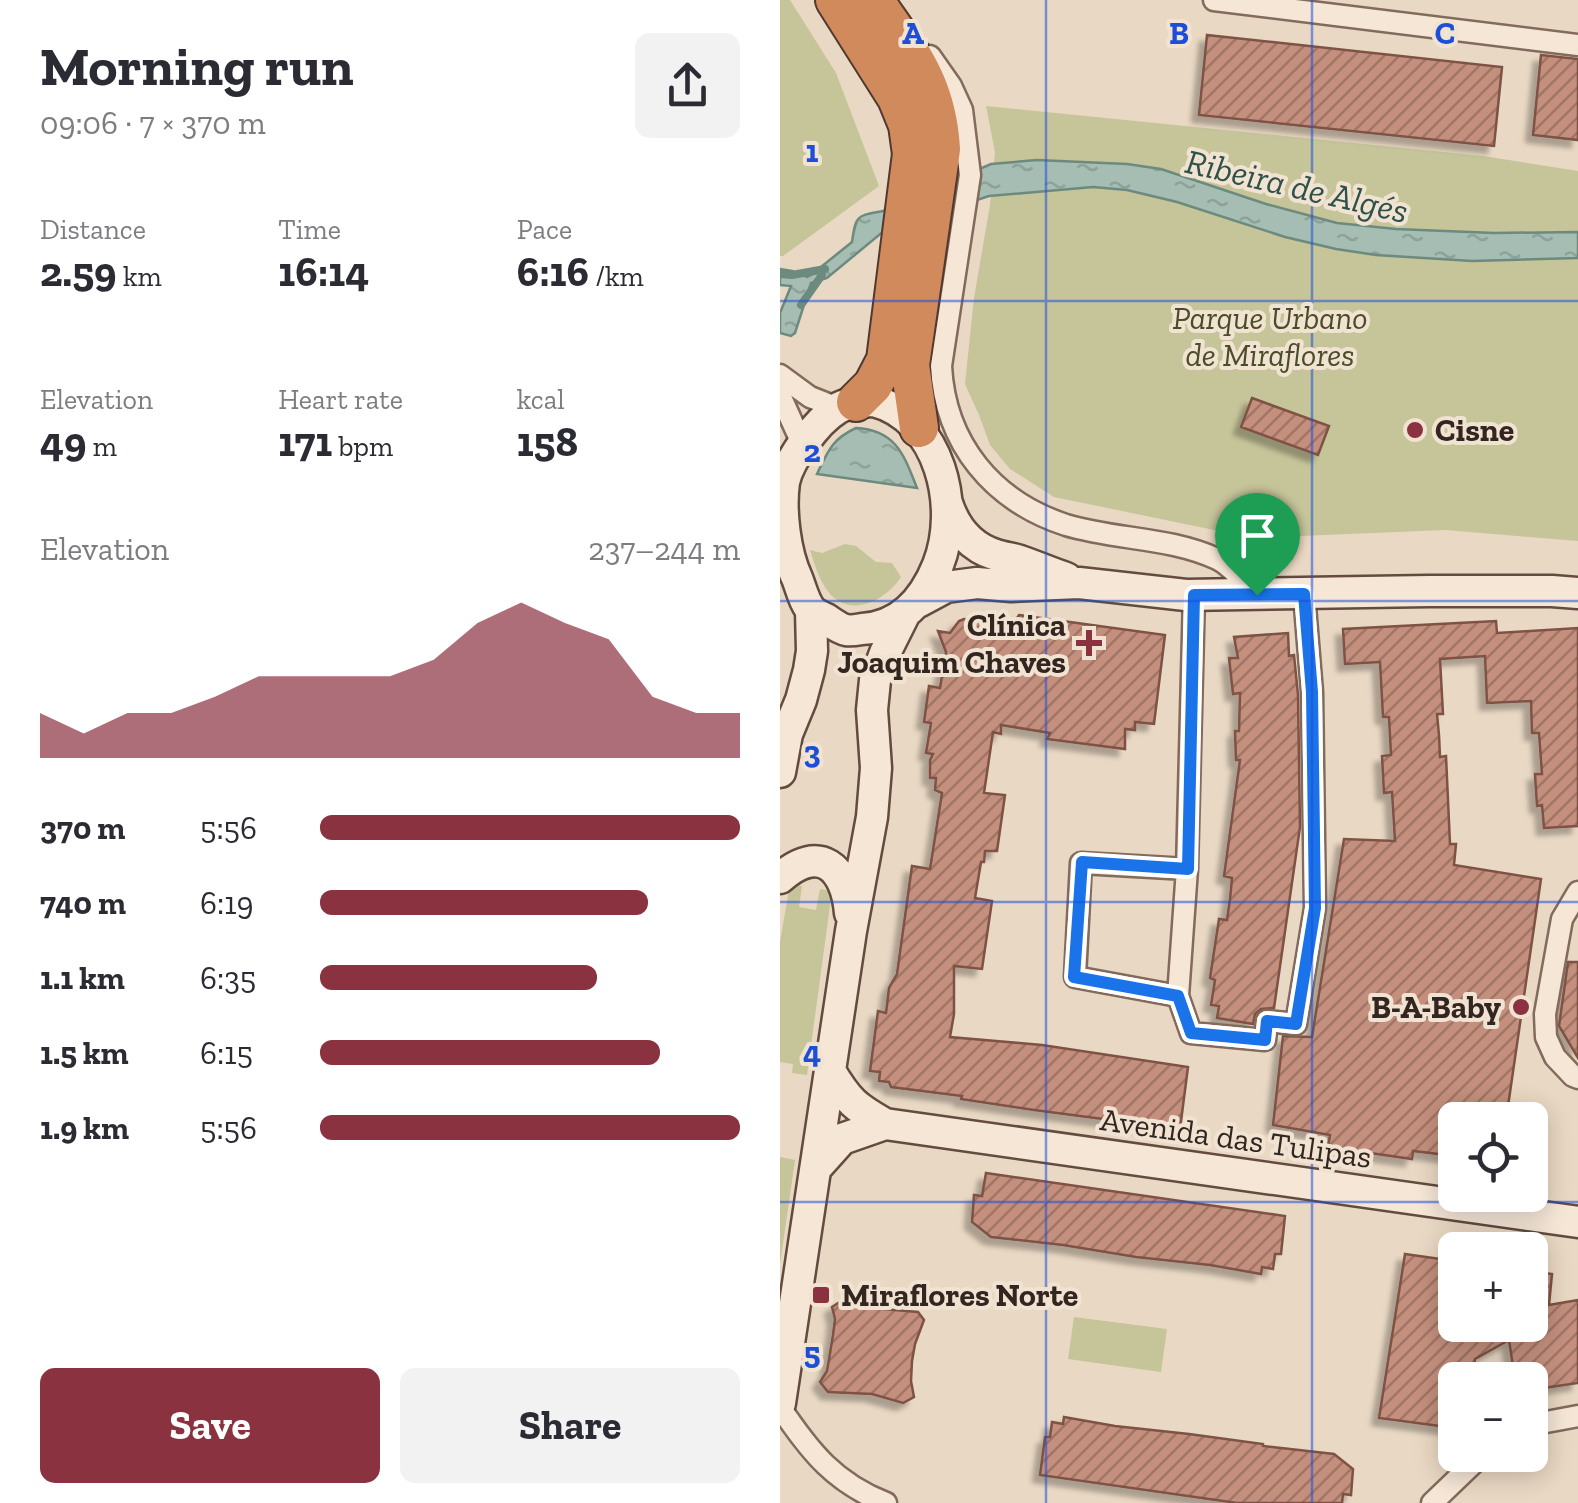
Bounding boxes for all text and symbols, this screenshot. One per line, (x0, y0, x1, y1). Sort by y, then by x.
text: A (902, 14, 924, 52)
text: B (1169, 14, 1189, 52)
text: C (1435, 14, 1455, 52)
text: Morning run (40, 33, 354, 99)
button: share (635, 33, 740, 138)
text: 09:06 · 7 × 370 m (40, 104, 266, 142)
text: 1 (806, 132, 819, 170)
water label: Ribeira de Algés (1182, 140, 1412, 232)
text: Distance (40, 213, 146, 246)
text: Time (278, 213, 341, 246)
text: Pace (517, 213, 572, 246)
text: 2.59 (40, 246, 117, 297)
text: 16:14 (278, 246, 369, 297)
text: 6:16 (517, 246, 589, 297)
text: km (117, 260, 162, 293)
text: /km (589, 260, 644, 293)
park label: Parque Urbano de Miraflores (1172, 299, 1368, 374)
text: Elevation (40, 383, 153, 416)
text: Heart rate (278, 383, 403, 416)
text: kcal (517, 383, 565, 416)
place label: Cisne (1435, 411, 1514, 449)
text: 49 (40, 416, 86, 467)
text: 171 (278, 416, 332, 467)
text: 158 (517, 416, 578, 467)
marker: Cisne (1404, 419, 1426, 441)
text: m (86, 430, 117, 463)
text: bpm (332, 430, 393, 463)
text: 2 (803, 432, 821, 470)
pin (1215, 493, 1300, 596)
icon: arrive (1230, 508, 1285, 563)
text: Elevation (40, 530, 169, 568)
text: 237–244 m (588, 530, 740, 568)
place label: Clínica Joaquim Chaves (837, 606, 1066, 681)
marker: Clínica Joaquim Chaves (1076, 630, 1102, 656)
text: 3 (803, 733, 821, 771)
text: 370 m (40, 809, 125, 847)
text: 5:56 (200, 809, 257, 847)
text: 740 m (40, 884, 126, 922)
text: 6:19 (200, 884, 253, 922)
text: 1.1 km (40, 959, 125, 997)
text: 6:35 (200, 959, 256, 997)
place label: B-A-Baby (1371, 988, 1501, 1026)
marker: B-A-Baby (1510, 996, 1532, 1018)
text: 4 (803, 1033, 821, 1071)
text: 1.5 km (40, 1034, 129, 1072)
text: 6:15 (200, 1034, 253, 1072)
street label: Avenida das Tulipas (1098, 1100, 1374, 1176)
map controls (1438, 1102, 1548, 1472)
button: locate (1438, 1102, 1548, 1212)
text: 1.9 km (40, 1109, 129, 1147)
text: 5:56 (200, 1109, 257, 1147)
button: + (1438, 1232, 1548, 1342)
place label: Miraflores Norte (841, 1276, 1078, 1314)
marker: Miraflores Norte (810, 1284, 832, 1306)
text: 5 (804, 1334, 820, 1372)
button: − (1438, 1362, 1548, 1472)
button: Save (40, 1368, 380, 1483)
button: Share (400, 1368, 740, 1483)

